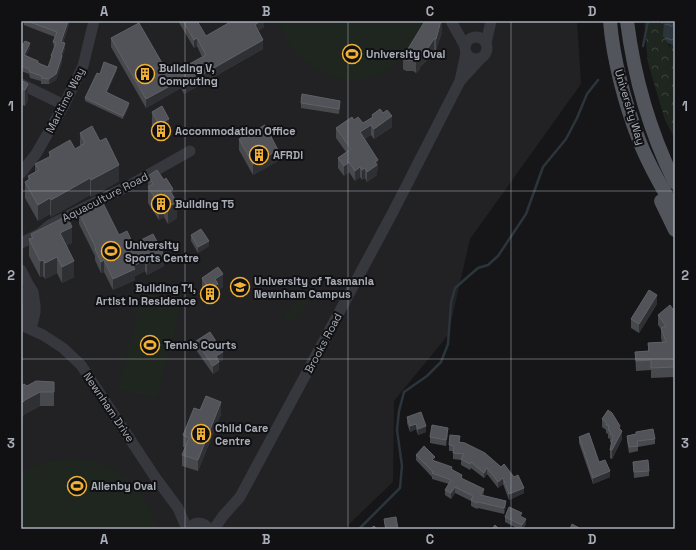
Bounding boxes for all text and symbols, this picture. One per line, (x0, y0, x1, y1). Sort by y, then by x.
text: A (100, 3, 109, 20)
text: B (262, 3, 271, 20)
text: C (426, 3, 434, 20)
text: D (588, 3, 597, 20)
sports icon: University Oval (341, 43, 363, 65)
place label: University Oval (366, 47, 446, 61)
place label: Building V, Computing (159, 61, 218, 88)
building icon: Building V, Computing (134, 63, 156, 85)
street label: Maritime Way (43, 65, 87, 135)
street label: University Way (612, 67, 648, 147)
text: 1 (8, 98, 14, 115)
text: 1 (682, 98, 688, 115)
building icon: Accommodation Office (150, 120, 172, 142)
place label: Accommodation Office (175, 124, 296, 138)
building icon: AFRDI (248, 144, 270, 166)
place label: AFRDI (273, 148, 303, 162)
street label: Aquaculture Road (59, 169, 151, 225)
building icon: Building T5 (150, 193, 172, 215)
place label: Building T5 (175, 197, 235, 211)
place label: University Sports Centre (125, 238, 199, 265)
sports icon: University Sports Centre (100, 240, 122, 262)
text: 2 (7, 267, 15, 284)
text: 2 (681, 267, 689, 284)
place label: University of Tasmania Newnham Campus (254, 274, 375, 301)
school or university icon: University of Tasmania Newnham Campus (229, 276, 251, 298)
place label: Building T1, Artist in Residence (96, 281, 196, 308)
building icon: Building T1, Artist in Residence (199, 283, 221, 305)
street label: Brooks Road (301, 310, 345, 376)
sports icon: Tennis Courts (139, 334, 161, 356)
place label: Tennis Courts (164, 338, 237, 352)
street label: Newnham Drive (81, 370, 137, 444)
place label: Child Care Centre (215, 421, 268, 448)
building icon: Child Care Centre (190, 423, 212, 445)
text: 3 (7, 435, 15, 452)
text: 3 (681, 435, 689, 452)
sports icon: Allenby Oval (66, 475, 88, 497)
place label: Allenby Oval (91, 479, 156, 493)
text: A (100, 531, 109, 548)
text: B (262, 531, 271, 548)
text: C (426, 531, 434, 548)
text: D (588, 531, 597, 548)

